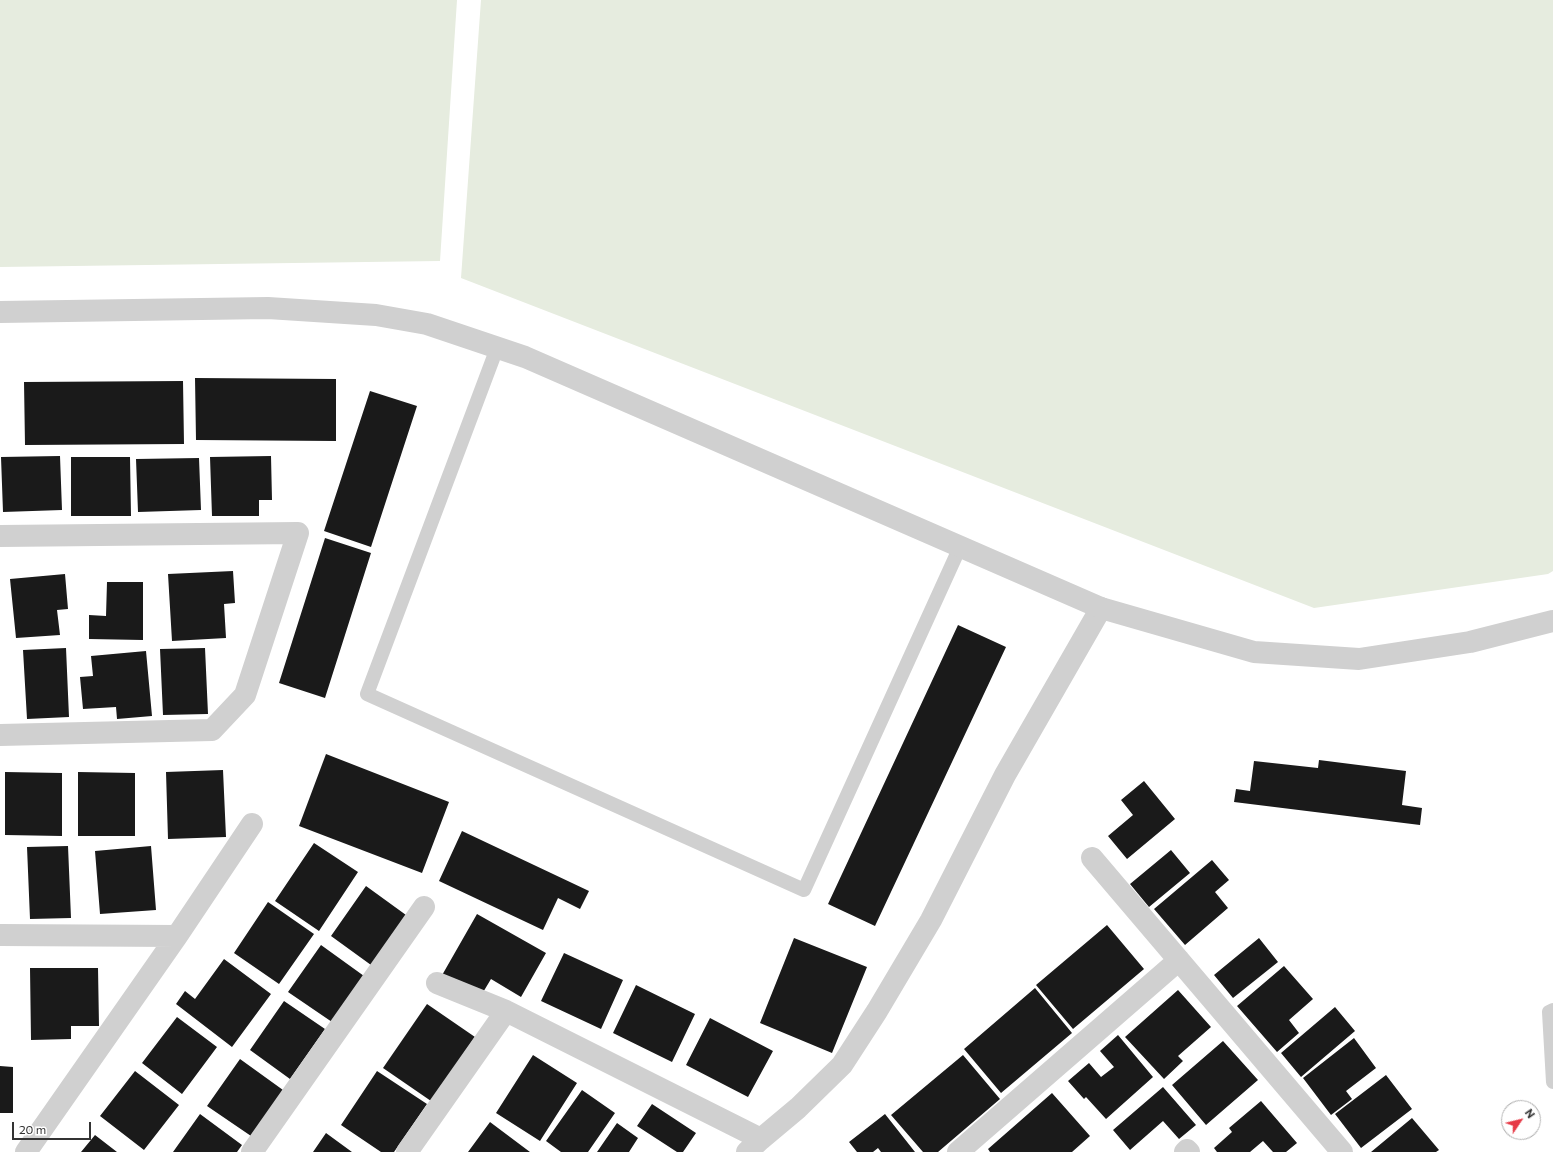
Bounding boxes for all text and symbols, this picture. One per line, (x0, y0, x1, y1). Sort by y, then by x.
north arrow (1501, 1100, 1541, 1140)
text: N (1523, 1106, 1538, 1121)
scale bar (14, 1114, 93, 1140)
text: 20 m (19, 1122, 46, 1136)

